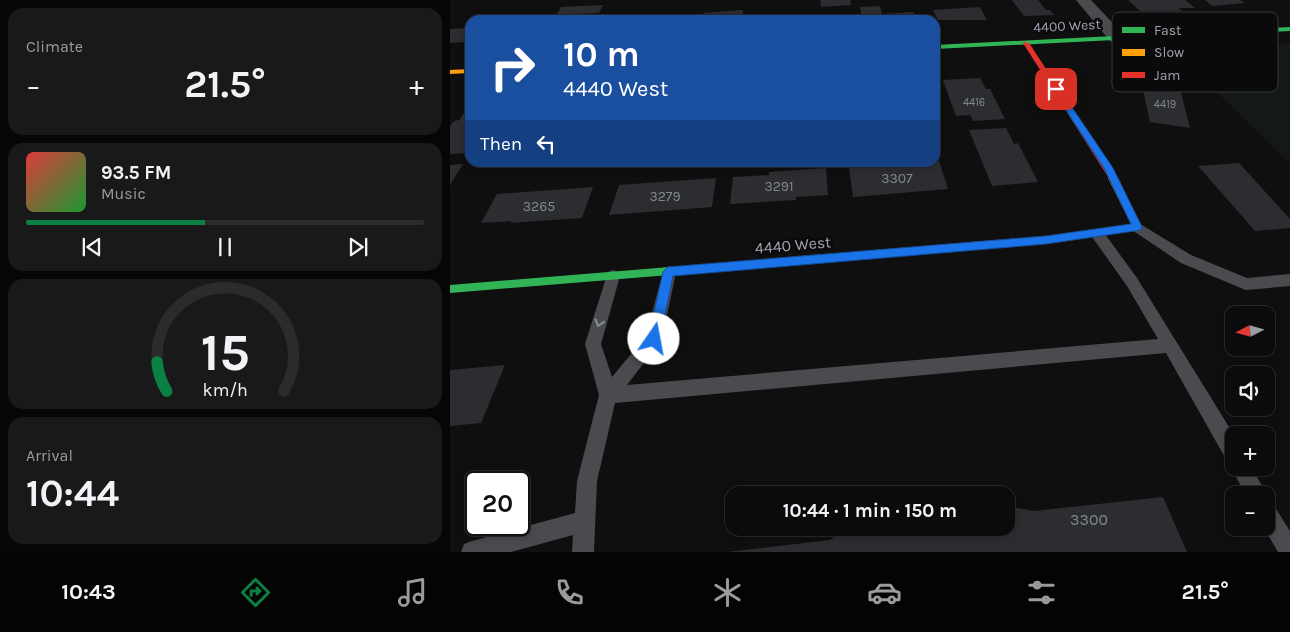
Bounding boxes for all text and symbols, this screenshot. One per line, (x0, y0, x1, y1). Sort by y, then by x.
legend (1112, 12, 1278, 92)
street label: 4400 West (1033, 16, 1101, 36)
text: Fast (1154, 22, 1181, 39)
text: 10 m (563, 34, 640, 75)
icon: right (480, 35, 545, 100)
text: Climate (26, 37, 83, 56)
text: Slow (1154, 44, 1184, 61)
text: 21.5° (184, 62, 266, 107)
text: Jam (1154, 67, 1180, 84)
pin (1035, 68, 1077, 110)
text: − (26, 69, 41, 102)
text: + (409, 69, 424, 102)
icon: arrive (1042, 75, 1070, 103)
text: 4440 West (563, 76, 668, 102)
house number: 4416 (963, 96, 985, 109)
house number: 4419 (1154, 98, 1176, 111)
icon: left (532, 130, 560, 158)
text: Then (480, 133, 522, 155)
text: 93.5 FM (101, 162, 171, 184)
house number: 3307 (881, 170, 913, 187)
house number: 3291 (764, 178, 794, 195)
text: Music (101, 184, 146, 203)
house number: 3279 (649, 188, 681, 205)
house number: 3265 (523, 198, 555, 215)
street label: 4440 West (754, 232, 832, 258)
icon: previous (78, 233, 106, 261)
icon: pause (211, 233, 239, 261)
icon: next (344, 233, 372, 261)
north arrow (1225, 306, 1275, 356)
map controls (1225, 306, 1275, 536)
position arrow (627, 312, 679, 364)
one-way arrow (595, 318, 605, 327)
text: 15 (201, 322, 249, 383)
button: sound (1225, 366, 1275, 416)
text: km/h (202, 380, 248, 401)
button: + (1225, 426, 1275, 476)
text: Arrival (26, 446, 73, 465)
text: 10:44 (26, 471, 119, 516)
speed limit sign: 20 (465, 471, 530, 536)
button: − (1225, 486, 1275, 536)
text: 10:44 · 1 min · 150 m (783, 500, 957, 522)
house number: 3300 (1070, 510, 1108, 529)
icon: directions (238, 575, 273, 610)
icon: music (395, 575, 430, 610)
icon: phone (552, 575, 587, 610)
icon: climate (710, 575, 745, 610)
icon: car (867, 575, 902, 610)
icon: filters (1024, 575, 1059, 610)
text: 10:43 (61, 579, 116, 605)
text: 21.5° (1182, 579, 1229, 605)

